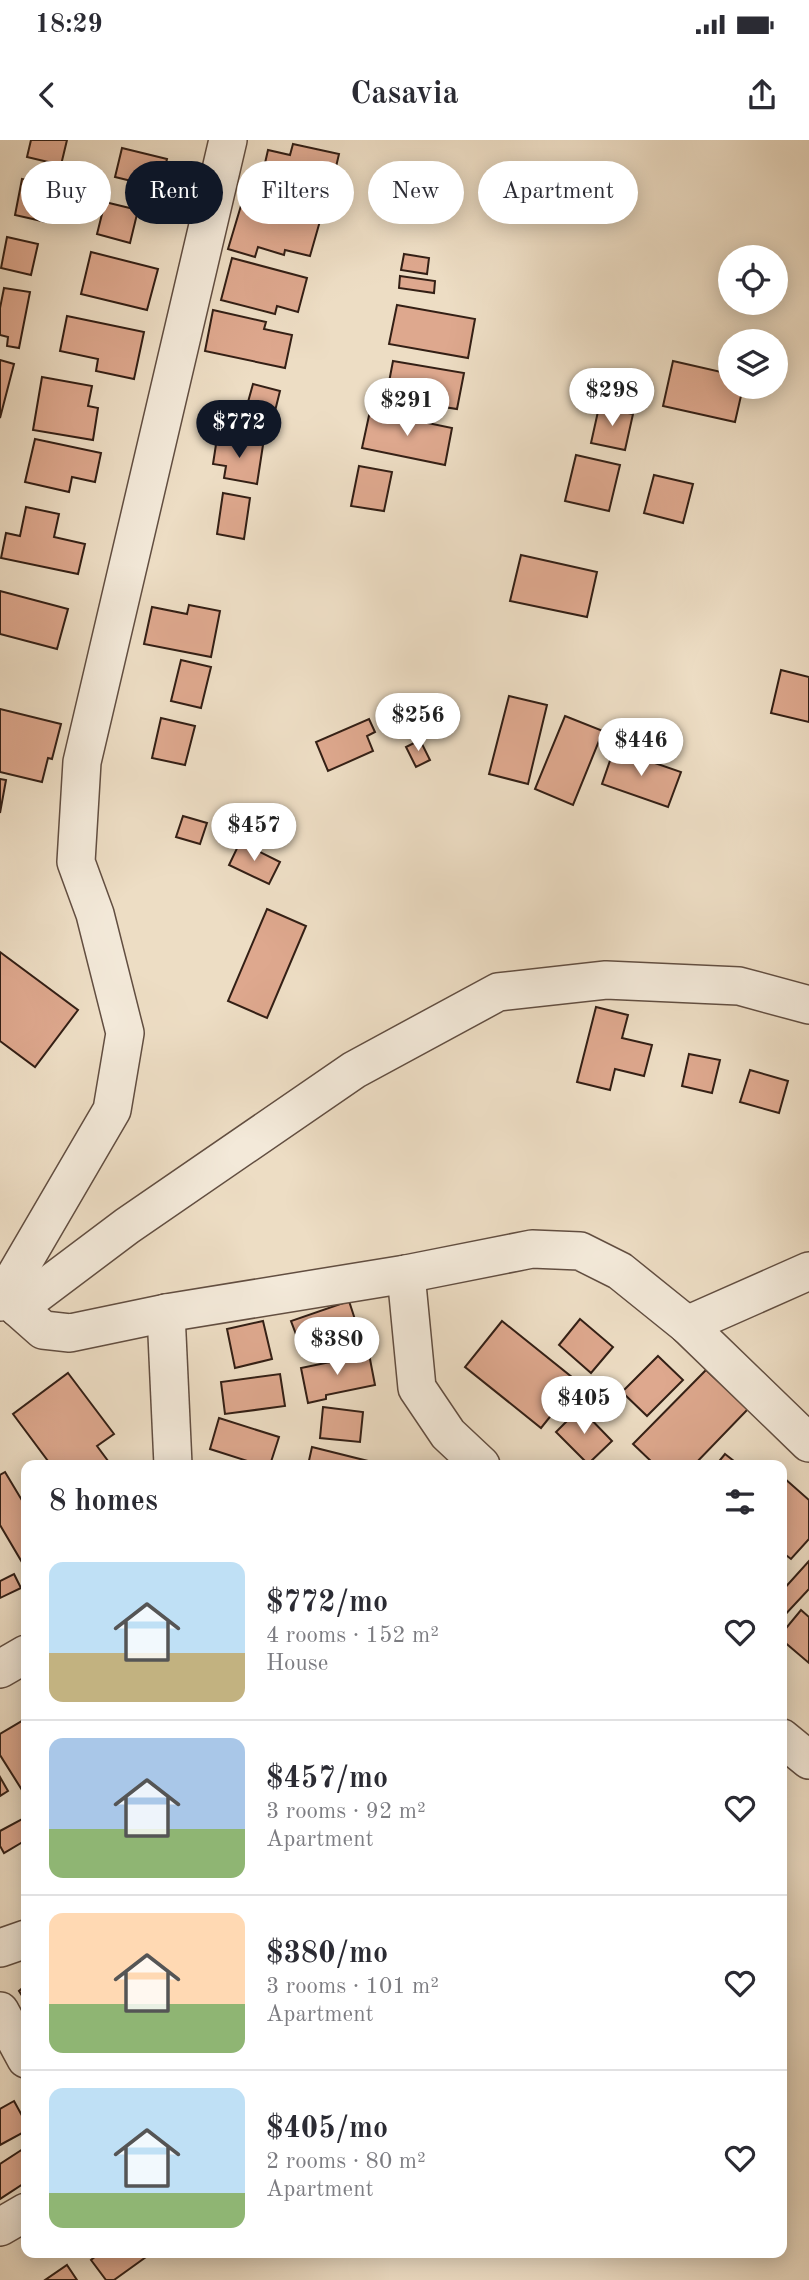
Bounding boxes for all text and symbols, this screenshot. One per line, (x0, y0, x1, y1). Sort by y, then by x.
text: 18:29 (35, 12, 103, 38)
icon: back (28, 76, 66, 114)
icon: share (743, 76, 781, 114)
text: Casavia (350, 79, 459, 111)
chip: Buy (21, 161, 111, 224)
chip: Rent (125, 161, 223, 224)
chip: Filters (237, 161, 354, 224)
chip: New (368, 161, 464, 224)
chip: Apartment (478, 161, 638, 224)
map controls (718, 245, 788, 399)
button: locate (718, 245, 788, 315)
button: layers (718, 329, 788, 399)
pin: $298 (571, 369, 653, 428)
pin: $291 (366, 378, 448, 438)
text: $298 (585, 379, 639, 402)
text: $291 (380, 389, 434, 412)
pin: $772 (198, 400, 280, 460)
text: $772 (212, 411, 266, 434)
pin: $256 (377, 694, 459, 753)
text: $256 (391, 704, 445, 727)
pin: $446 (600, 718, 682, 778)
text: $446 (614, 729, 668, 752)
pin: $457 (213, 804, 295, 863)
text: $457 (227, 814, 281, 837)
pin: $380 (296, 1318, 378, 1377)
text: $380 (310, 1328, 364, 1351)
pin: $405 (543, 1376, 625, 1436)
text: $405 (557, 1387, 611, 1410)
icon: filters (721, 1483, 759, 1521)
text: 8 homes (49, 1487, 158, 1517)
text: $772/mo (266, 1588, 388, 1618)
icon: home (105, 1590, 189, 1674)
icon: heart (721, 1613, 759, 1651)
text: 4 rooms · 152 m² (266, 1624, 439, 1647)
text: House (266, 1652, 328, 1675)
text: $457/mo (266, 1764, 388, 1794)
icon: home (105, 1766, 189, 1850)
icon: heart (721, 1789, 759, 1827)
text: 3 rooms · 92 m² (266, 1800, 426, 1823)
text: Apartment (266, 1828, 374, 1851)
text: $380/mo (266, 1939, 388, 1969)
icon: home (105, 1941, 189, 2025)
icon: heart (721, 1964, 759, 2002)
text: 3 rooms · 101 m² (266, 1975, 439, 1998)
text: Apartment (266, 2003, 374, 2026)
text: $405/mo (266, 2114, 388, 2144)
icon: home (105, 2116, 189, 2200)
icon: heart (721, 2139, 759, 2177)
text: 2 rooms · 80 m² (266, 2150, 426, 2173)
text: Apartment (266, 2178, 374, 2201)

